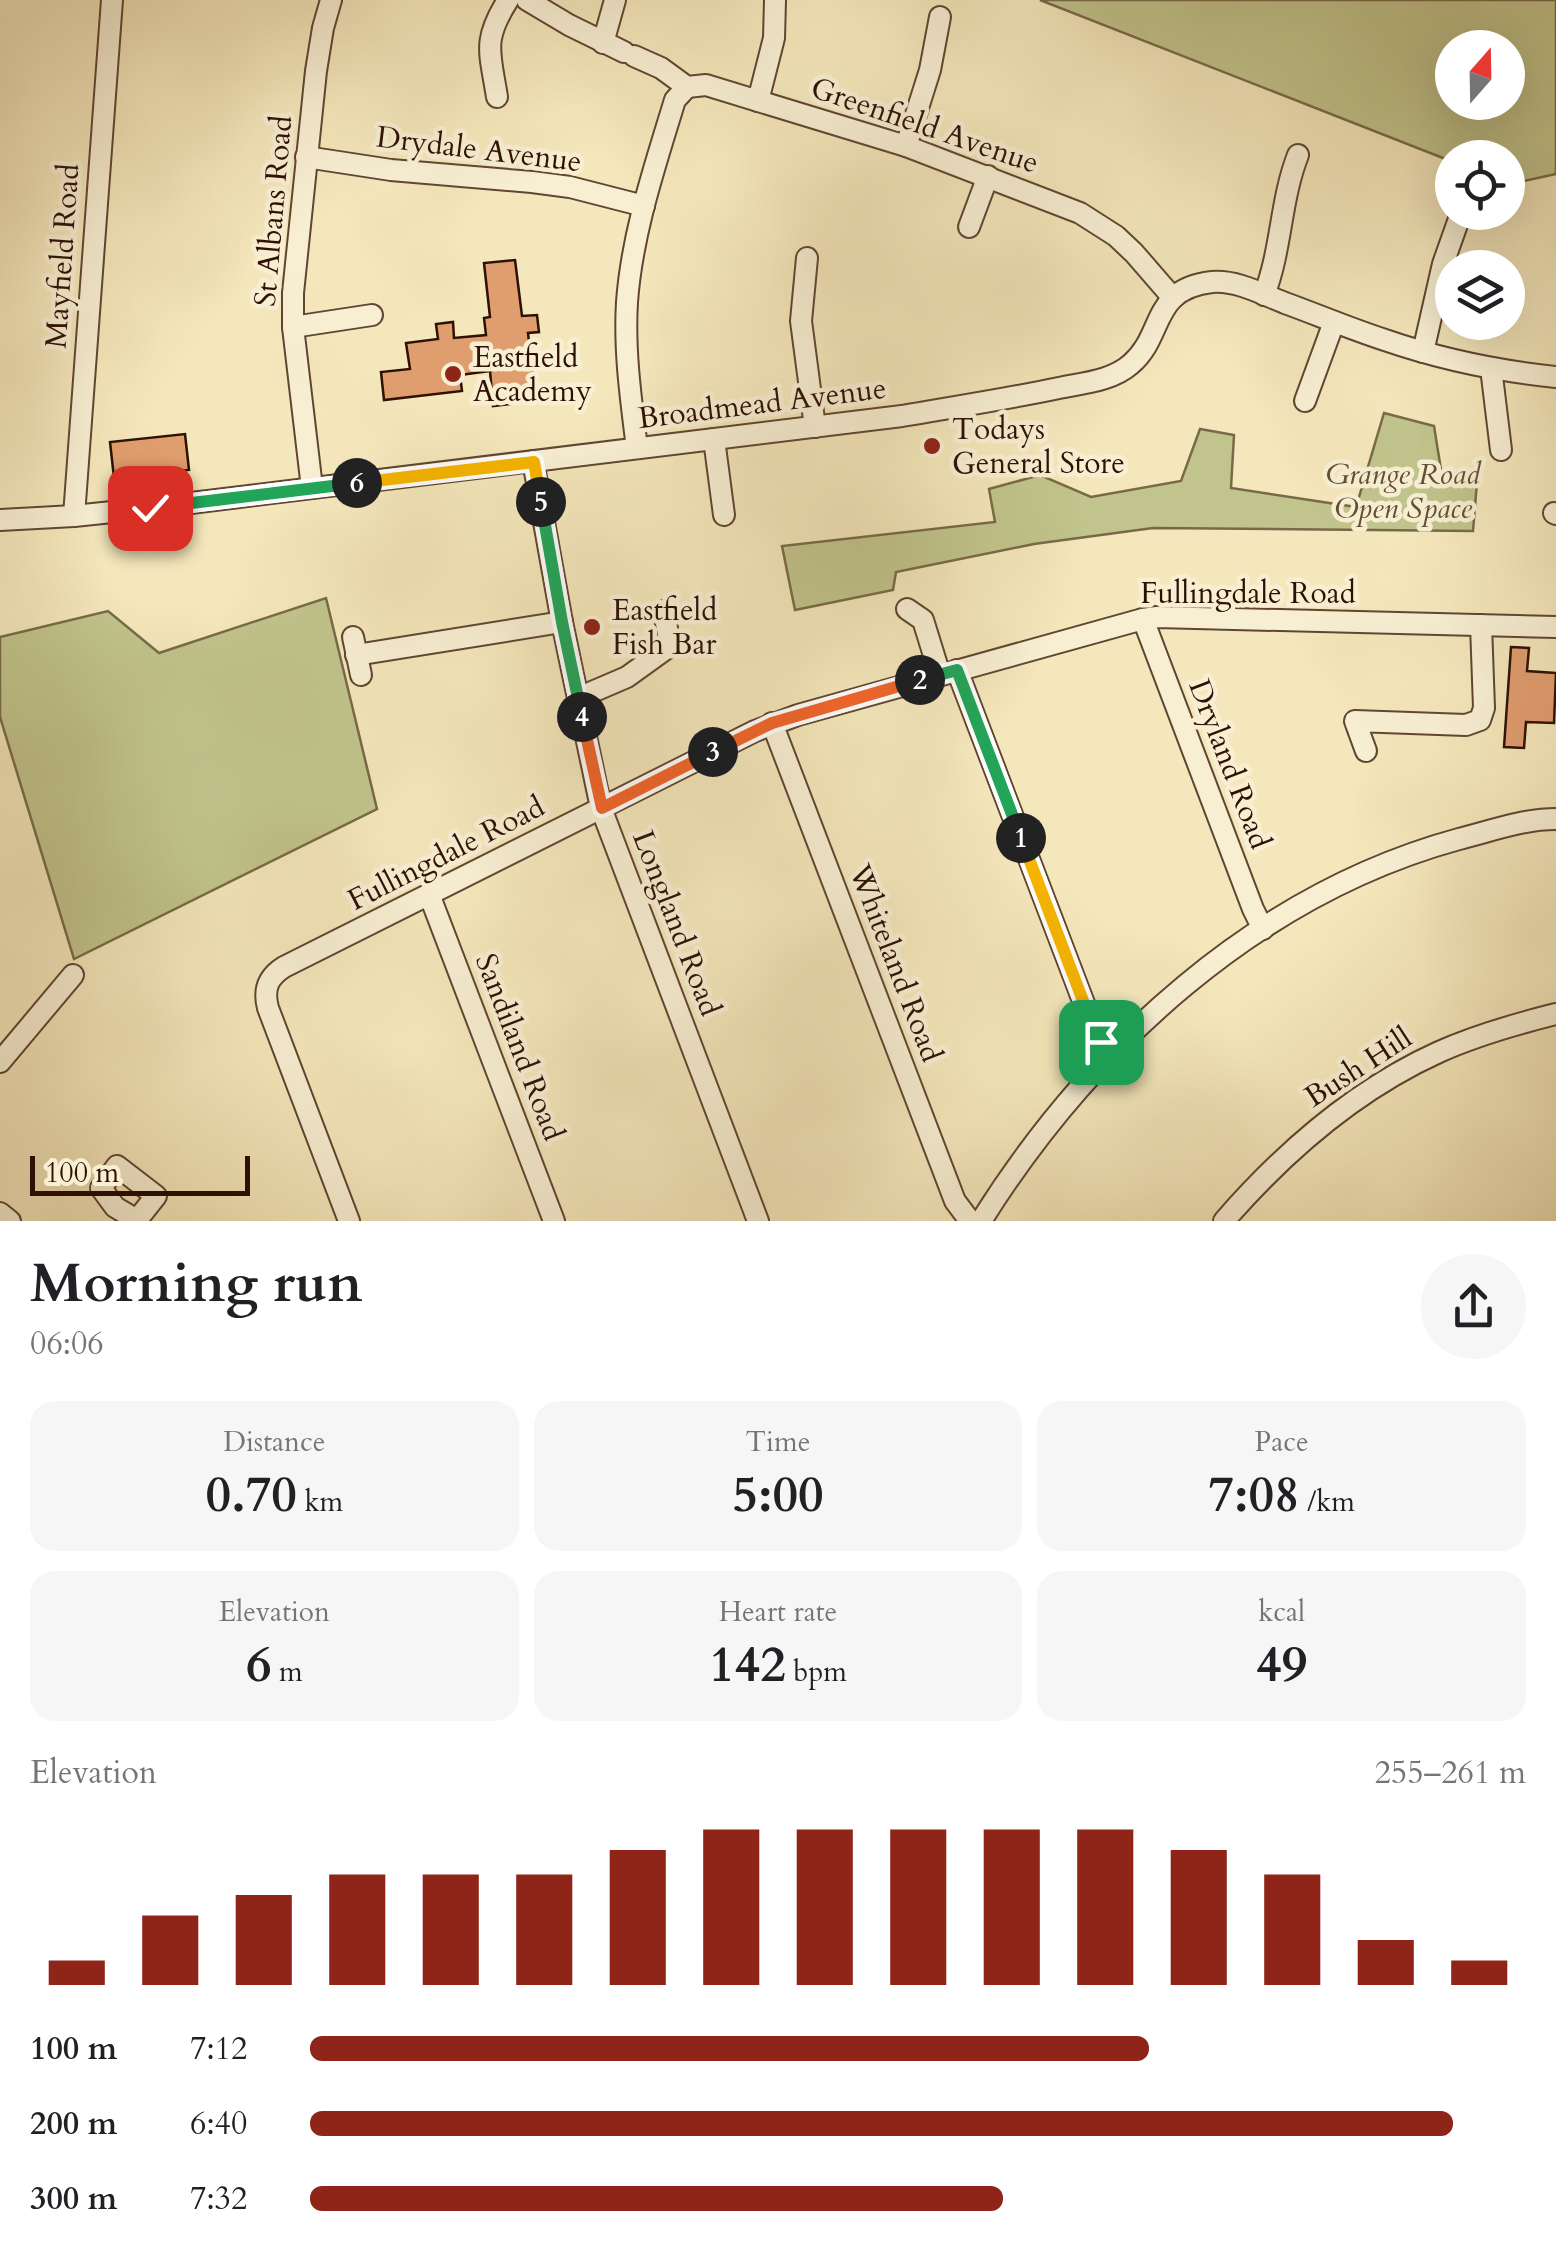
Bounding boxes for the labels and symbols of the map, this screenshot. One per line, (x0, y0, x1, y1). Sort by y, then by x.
north arrow (1435, 30, 1525, 120)
street label: Greenfield Avenue (805, 67, 1044, 184)
street label: St Albans Road (245, 114, 302, 308)
street label: Drydale Avenue (374, 117, 584, 182)
street label: Mayfield Road (36, 162, 89, 350)
place label: Eastfield Academy (473, 337, 592, 412)
marker: Eastfield Academy (442, 363, 464, 385)
street label: Broadmead Avenue (636, 368, 889, 439)
place label: Todays General Store (952, 409, 1125, 484)
marker: Todays General Store (921, 435, 943, 457)
park label: Grange Road Open Space (1325, 454, 1482, 529)
pin: 6 (332, 458, 382, 508)
pin (108, 466, 193, 551)
pin: 5 (516, 477, 566, 527)
street label: Fullingdale Road (1140, 573, 1356, 614)
place label: Eastfield Fish Bar (612, 590, 717, 665)
marker: Eastfield Fish Bar (581, 616, 603, 638)
pin: 2 (895, 655, 945, 705)
street label: Dryland Road (1178, 673, 1281, 855)
pin: 4 (557, 692, 607, 742)
pin: 3 (688, 727, 738, 777)
street label: Fullingdale Road (341, 786, 551, 921)
pin: 1 (996, 813, 1046, 863)
street label: Longland Road (622, 824, 731, 1022)
street label: Whiteland Road (839, 857, 952, 1068)
street label: Sandiland Road (465, 948, 574, 1147)
pin (1059, 1000, 1144, 1085)
street label: Bush Hill (1297, 1017, 1420, 1117)
scale bar (30, 1151, 250, 1196)

